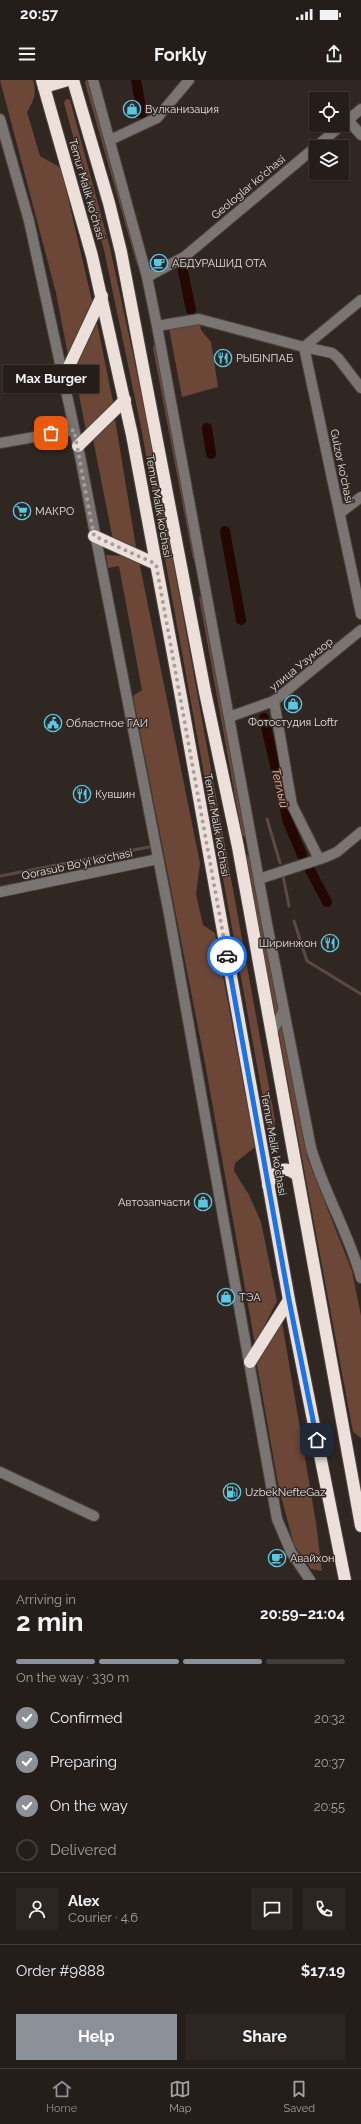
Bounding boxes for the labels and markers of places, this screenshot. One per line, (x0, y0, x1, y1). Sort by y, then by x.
shop icon: Вулканизация (122, 99, 142, 119)
place label: Вулканизация (145, 103, 219, 116)
cafe icon: АБДУРАШИД ОТА (149, 253, 169, 273)
place label: АБДУРАШИД ОТА (172, 257, 267, 270)
restaurant icon: РЫБINПАБ (213, 348, 233, 368)
place label: РЫБINПАБ (236, 352, 293, 365)
callout: Max Burger (3, 365, 99, 393)
pin (34, 416, 68, 450)
supermarket icon: МАКРО (12, 501, 32, 521)
place label: МАКРО (35, 505, 74, 518)
shop icon: Фотостудия Loftr (283, 694, 303, 714)
public building icon: Областное ГАИ (43, 713, 63, 733)
place label: Фотостудия Loftr (248, 716, 338, 729)
place label: Областное ГАИ (66, 717, 148, 730)
restaurant icon: Кувшин (72, 784, 92, 804)
place label: Кувшин (95, 788, 135, 801)
restaurant icon: Ширинжон (320, 933, 340, 953)
place label: Ширинжон (259, 937, 317, 950)
shop icon: Автозапчасти (193, 1192, 213, 1212)
place label: Автозапчасти (118, 1196, 190, 1209)
shop icon: ТЭА (216, 1287, 236, 1307)
place label: ТЭА (239, 1291, 261, 1304)
pin (300, 1423, 334, 1457)
fuel station icon: UzbekNefteGaz (222, 1482, 242, 1502)
place label: UzbekNefteGaz (245, 1486, 326, 1499)
cafe icon: Авайхон (267, 1548, 287, 1568)
place label: Авайхон (290, 1552, 334, 1565)

